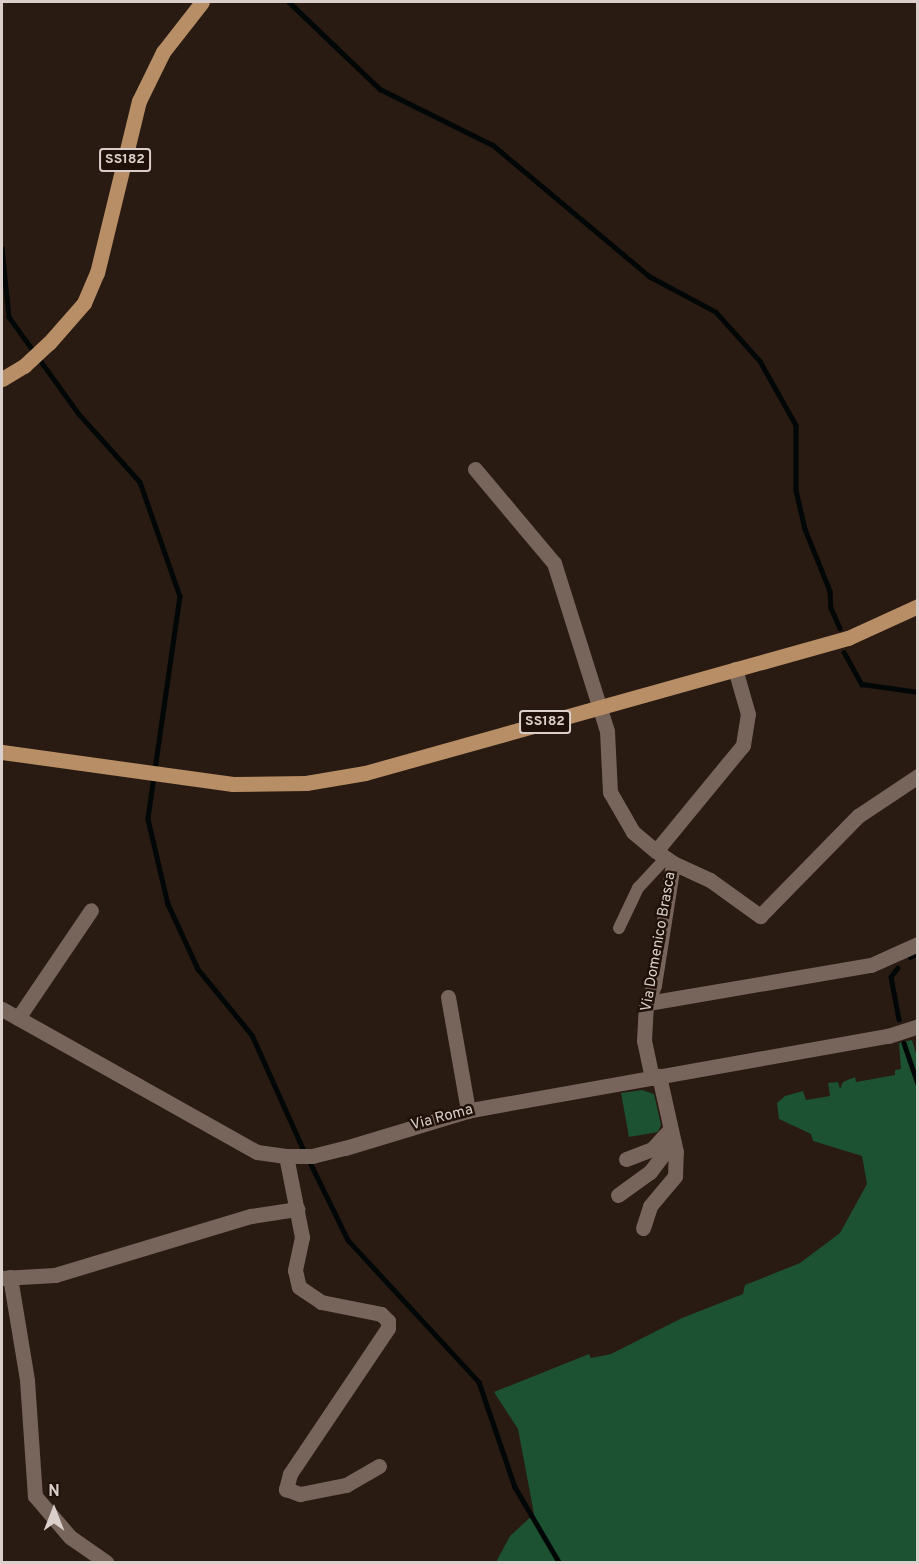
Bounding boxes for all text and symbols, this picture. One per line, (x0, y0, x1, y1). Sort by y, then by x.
road number: SS182 (98, 149, 152, 171)
road number: SS182 (518, 711, 572, 733)
street label: Via Domenico Brasca (638, 871, 680, 1013)
street label: Via Roma (409, 1101, 475, 1135)
north arrow (24, 1480, 84, 1540)
text: N (48, 1482, 60, 1502)

